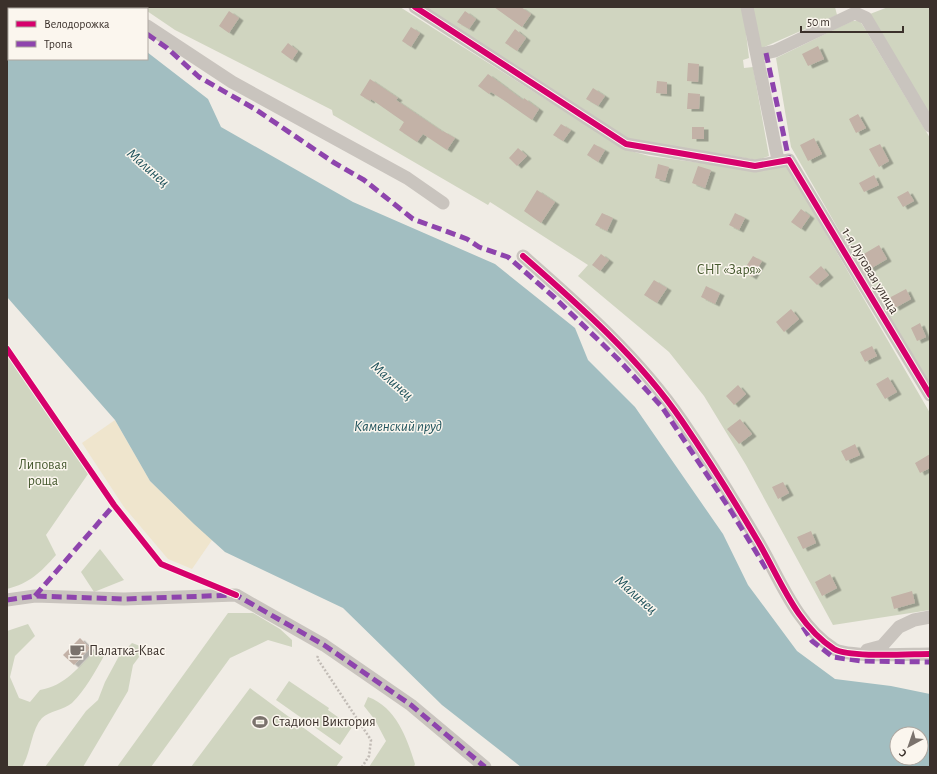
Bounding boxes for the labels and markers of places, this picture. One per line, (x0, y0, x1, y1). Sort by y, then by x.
cafe icon: Палатка-Квас (68, 642, 86, 660)
place label: Палатка-Квас (89, 644, 165, 658)
sports icon: Стадион Виктория (251, 713, 269, 731)
place label: Стадион Виктория (272, 715, 376, 729)

